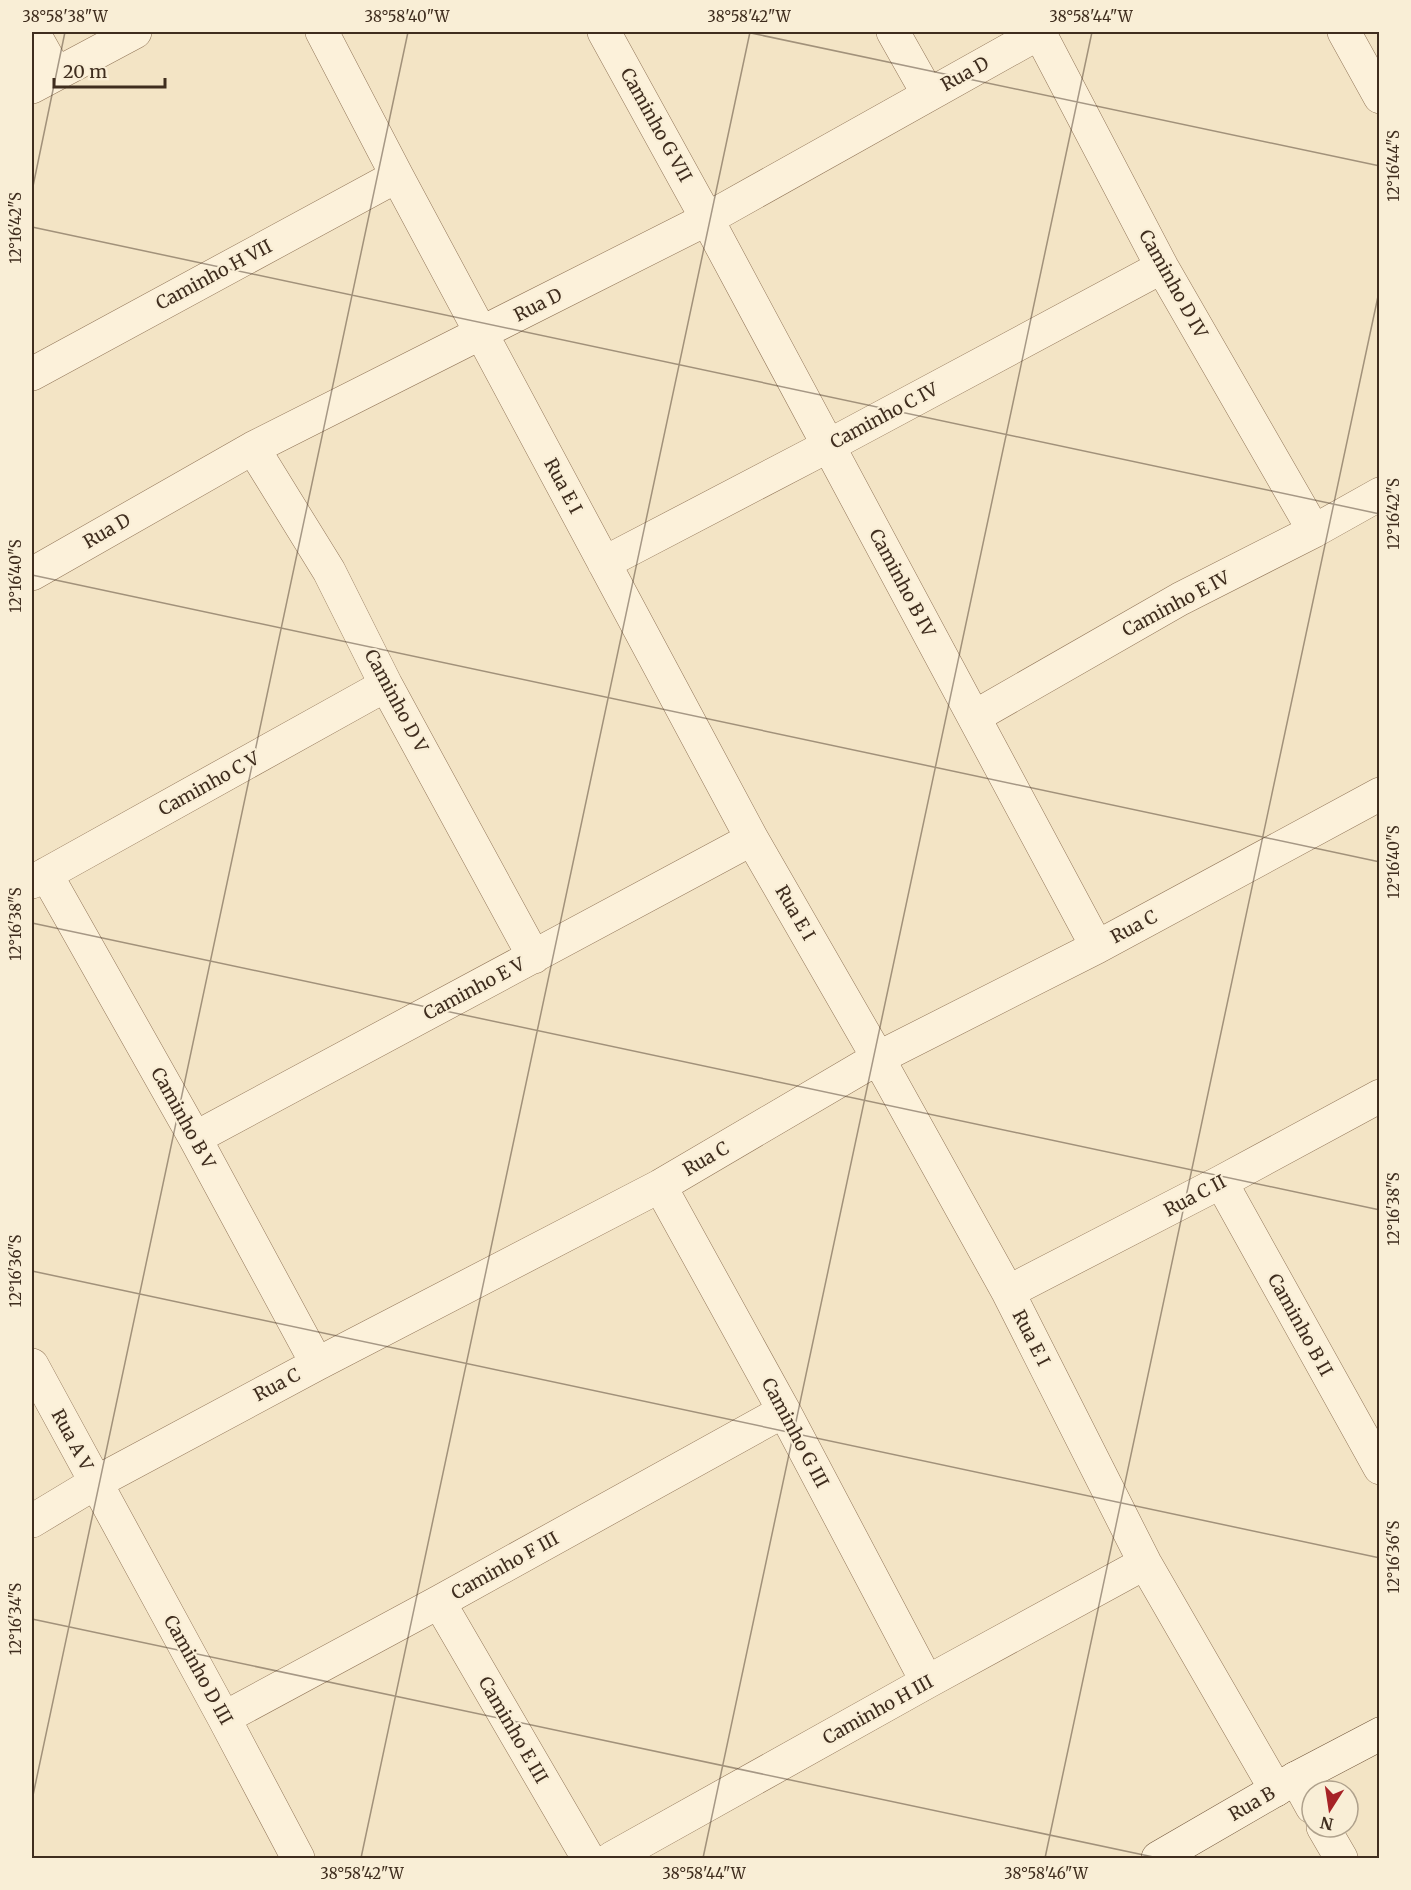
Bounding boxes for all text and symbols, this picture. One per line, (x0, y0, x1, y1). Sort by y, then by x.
text: 38°58'38"W (22, 7, 109, 26)
text: 38°58'40"W (364, 7, 451, 26)
text: 38°58'42"W (707, 7, 792, 26)
text: 38°58'44"W (1049, 7, 1134, 26)
scale bar (54, 51, 165, 89)
street label: Rua D (937, 51, 993, 96)
text: 20 m (63, 60, 107, 83)
street label: Caminho G VII (616, 64, 697, 186)
text: 12°16'44"S (1384, 130, 1403, 202)
text: 12°16'42"S (6, 192, 25, 264)
street label: Caminho D IV (1134, 226, 1213, 343)
street label: Caminho H VII (152, 234, 276, 315)
street label: Rua D (510, 283, 566, 326)
street label: Caminho C IV (826, 377, 942, 454)
street label: Rua E I (539, 454, 588, 518)
text: 12°16'42"S (1384, 478, 1403, 550)
street label: Rua D (79, 508, 135, 553)
street label: Caminho B IV (864, 525, 941, 642)
text: 12°16'40"S (6, 539, 25, 613)
street label: Caminho E IV (1118, 565, 1234, 641)
street label: Caminho D V (360, 645, 434, 757)
street label: Caminho C V (154, 746, 264, 821)
text: 12°16'40"S (1384, 825, 1403, 899)
street label: Rua E I (771, 881, 820, 944)
text: 12°16'38"S (6, 887, 25, 961)
street label: Rua C (1107, 905, 1161, 948)
street label: Caminho E V (419, 952, 529, 1025)
street label: Caminho B V (146, 1063, 221, 1173)
street label: Rua C (679, 1136, 733, 1181)
street label: Rua C II (1160, 1170, 1230, 1221)
text: 12°16'38"S (1384, 1172, 1403, 1246)
text: 12°16'36"S (6, 1235, 25, 1307)
street label: Caminho B II (1263, 1270, 1338, 1380)
street label: Rua E I (1008, 1306, 1055, 1370)
street label: Rua C (250, 1363, 304, 1406)
street label: Caminho G III (757, 1374, 834, 1492)
street label: Rua A V (47, 1405, 99, 1475)
text: 12°16'36"S (1384, 1521, 1403, 1593)
street label: Caminho F III (447, 1527, 562, 1605)
text: 12°16'34"S (6, 1583, 25, 1655)
street label: Caminho D III (159, 1611, 238, 1729)
street label: Caminho H III (819, 1670, 937, 1749)
street label: Caminho E III (474, 1672, 553, 1787)
north arrow (1300, 1779, 1360, 1839)
street label: Rua B (1225, 1781, 1279, 1826)
text: N (1318, 1813, 1335, 1835)
text: 38°58'42"W (320, 1864, 405, 1883)
text: 38°58'44"W (662, 1864, 747, 1883)
text: 38°58'46"W (1004, 1864, 1089, 1883)

